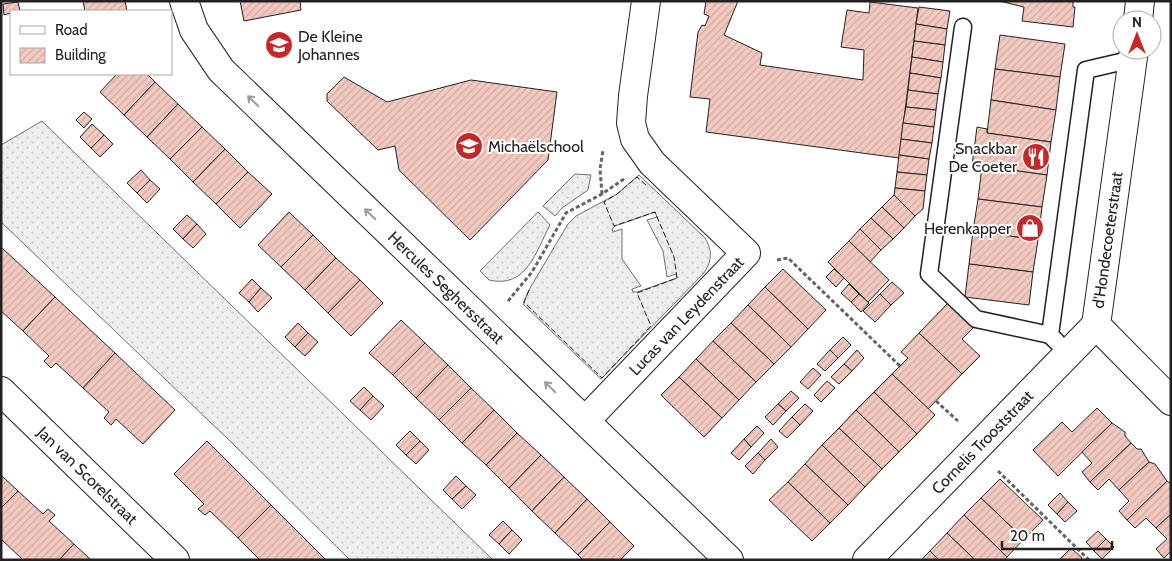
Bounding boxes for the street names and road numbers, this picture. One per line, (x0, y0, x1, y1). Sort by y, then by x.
street label: d'Hondecoeterstraat (1088, 170, 1127, 310)
street label: Hercules Seghersstraat (384, 228, 508, 348)
street label: Lucas van Leydenstraat (625, 252, 748, 379)
street label: Cornelis Trooststraat (928, 386, 1038, 498)
street label: Jan van Scorelstraat (33, 422, 142, 529)

